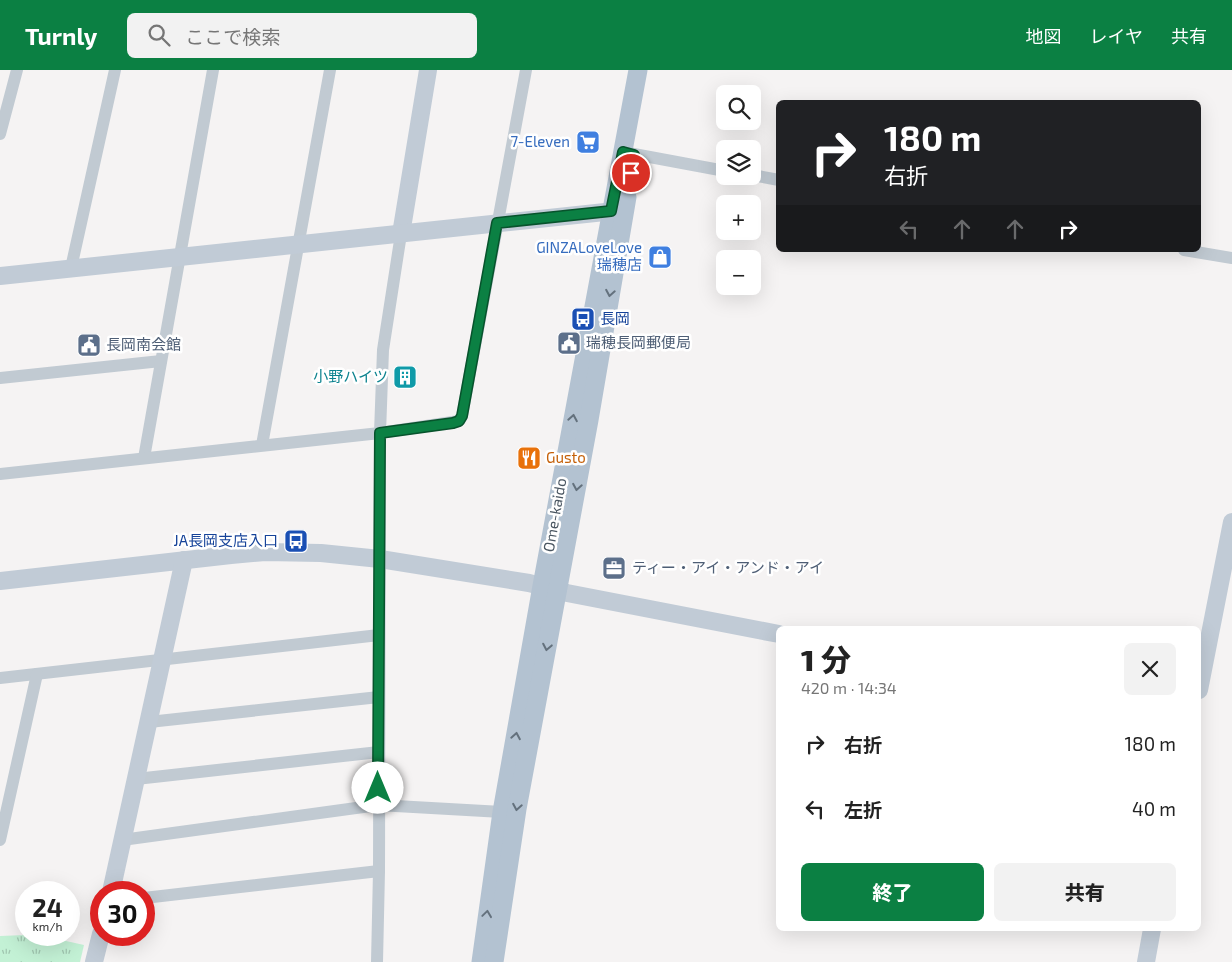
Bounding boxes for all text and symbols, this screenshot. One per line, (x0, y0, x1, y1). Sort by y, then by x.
search box (127, 13, 477, 58)
text: Turnly (25, 21, 97, 50)
icon: search (145, 21, 173, 49)
text: ここで検索 (185, 25, 280, 48)
text: 地図 (1026, 25, 1062, 47)
text: レイヤ (1090, 25, 1143, 47)
text: 共有 (1171, 25, 1207, 47)
map controls (716, 85, 761, 295)
button: search (716, 85, 761, 130)
text: 180 m (884, 116, 981, 158)
icon: right (801, 120, 866, 185)
supermarket icon: 7-Eleven (575, 129, 601, 155)
place label: 7-Eleven (510, 132, 570, 150)
button: layers (716, 140, 761, 185)
pin (610, 152, 652, 194)
icon: arrive (617, 159, 645, 187)
text: 右折 (884, 162, 928, 188)
button: + (716, 195, 761, 240)
icon: left (895, 215, 923, 243)
icon: ahead (948, 215, 976, 243)
icon: ahead (1001, 215, 1029, 243)
icon: right (1054, 215, 1082, 243)
place label: GINZALoveLove 瑞穂店 (536, 238, 642, 273)
shop icon: GINZALoveLove 瑞穂店 (647, 244, 673, 270)
button: − (716, 250, 761, 295)
one-way arrow (606, 288, 616, 297)
bus stop icon: 長岡 (570, 306, 596, 332)
place label: 長岡 (600, 309, 630, 327)
public building icon: 瑞穂長岡郵便局 (556, 330, 582, 356)
public building icon: 長岡南会館 (76, 332, 102, 358)
place label: 瑞穂長岡郵便局 (586, 333, 691, 351)
place label: 長岡南会館 (106, 335, 181, 353)
building icon: 小野ハイツ (392, 364, 418, 390)
place label: 小野ハイツ (313, 367, 388, 385)
one-way arrow (567, 413, 578, 422)
restaurant icon: Gusto (516, 445, 542, 471)
place label: Gusto (546, 448, 586, 466)
street label: Ome-kaido (539, 477, 569, 553)
one-way arrow (572, 483, 582, 492)
bus stop icon: JA長岡支店入口 (283, 528, 309, 554)
place label: JA長岡支店入口 (174, 531, 278, 549)
office icon: ティー・アイ・アンド・アイ (601, 555, 627, 581)
place label: ティー・アイ・アンド・アイ (632, 558, 824, 576)
text: 1 分 (801, 641, 851, 677)
one-way arrow (543, 643, 553, 651)
button: close (1124, 643, 1176, 695)
text: 420 m · 14:34 (801, 678, 897, 697)
icon: right (801, 730, 829, 758)
one-way arrow (510, 732, 520, 740)
text: 180 m (1125, 732, 1176, 755)
text: 右折 (844, 733, 882, 756)
position arrow (351, 761, 403, 813)
icon: left (801, 795, 829, 823)
text: 40 m (1132, 797, 1176, 820)
text: 左折 (844, 798, 882, 821)
one-way arrow (513, 802, 523, 811)
button: 終了 (801, 863, 984, 921)
button: 共有 (994, 863, 1176, 921)
speed limit sign: 30 (90, 881, 155, 946)
text: 24 (32, 892, 63, 922)
one-way arrow (482, 909, 492, 918)
text: km/h (33, 919, 62, 933)

